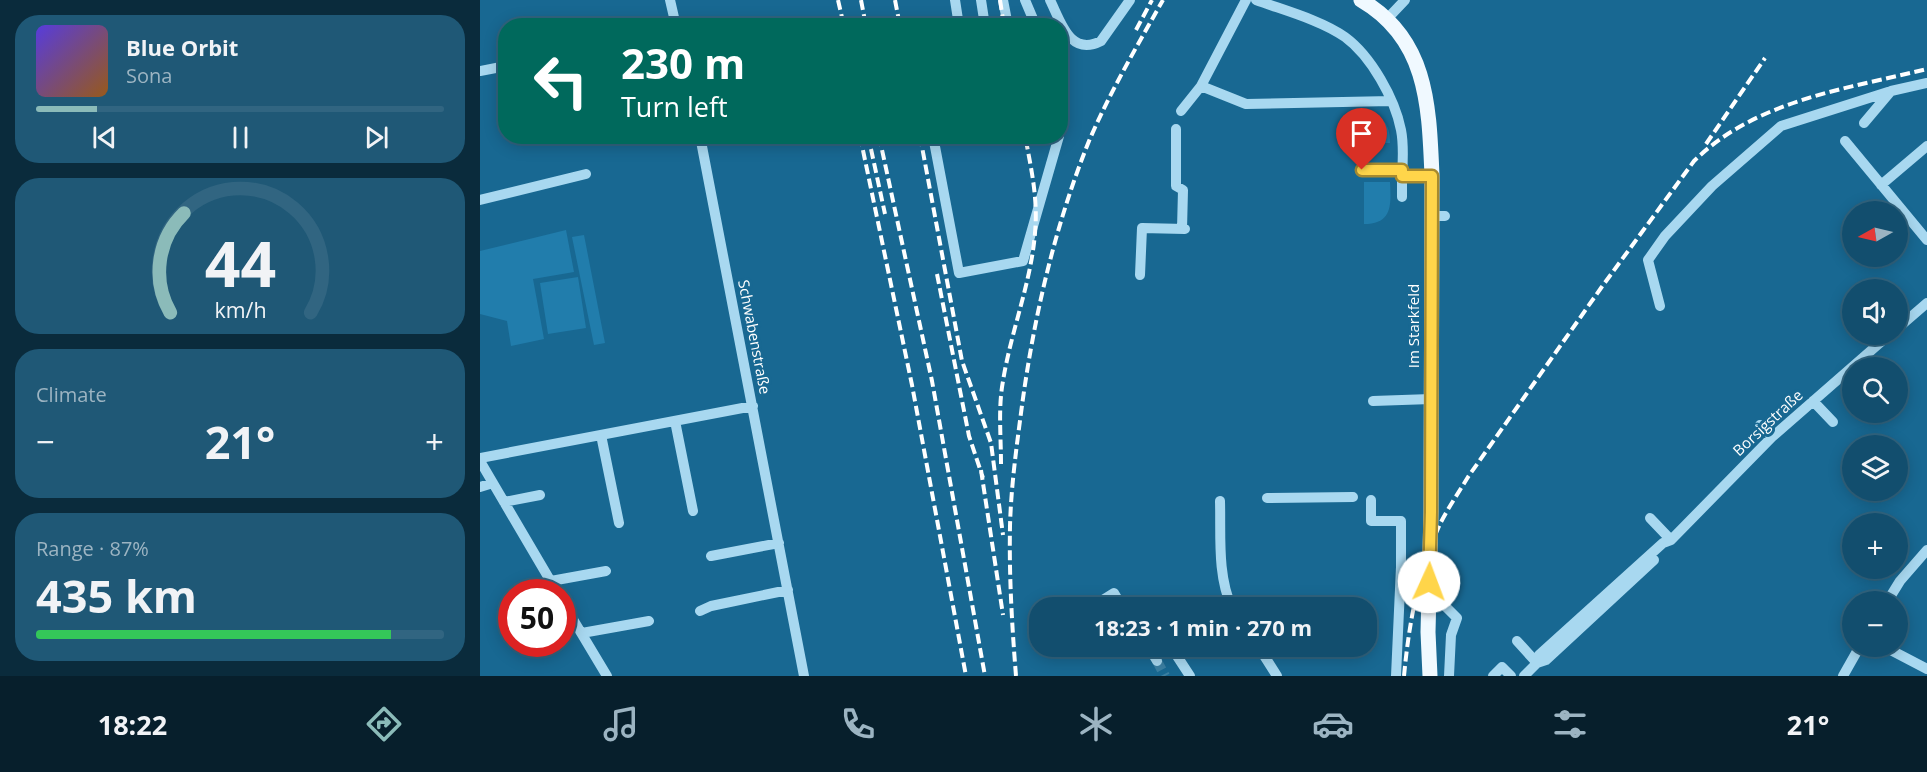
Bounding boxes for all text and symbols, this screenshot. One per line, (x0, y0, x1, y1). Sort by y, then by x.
text: Blue Orbit (126, 32, 238, 62)
text: 230 m (621, 34, 745, 91)
icon: left (522, 42, 600, 120)
text: Sona (126, 62, 172, 89)
text: Turn left (621, 88, 728, 125)
pin (1336, 108, 1387, 170)
icon: arrive (1345, 117, 1378, 150)
icon: previous (88, 121, 121, 154)
icon: pause (224, 121, 257, 154)
icon: next (360, 121, 393, 154)
north arrow (1842, 201, 1908, 267)
map controls (1842, 201, 1908, 657)
text: 44 (204, 221, 276, 306)
street label: Schwabenstraße (734, 278, 776, 396)
button: sound (1842, 279, 1908, 345)
street label: Im Starkfeld (1403, 284, 1423, 368)
text: km/h (214, 296, 266, 325)
button: search (1842, 357, 1908, 423)
text: Climate (36, 381, 107, 408)
street label: Borsigstraße (1728, 385, 1807, 460)
text: 21° (205, 411, 275, 472)
text: − (36, 419, 55, 464)
text: + (425, 419, 444, 464)
button: layers (1842, 435, 1908, 501)
button: + (1842, 513, 1908, 579)
text: Range · 87% (36, 535, 149, 562)
position arrow (1397, 550, 1461, 614)
text: 435 km (36, 565, 197, 626)
speed limit sign: 50 (498, 579, 576, 657)
button: − (1842, 591, 1908, 657)
text: 18:23 · 1 min · 270 m (1094, 612, 1312, 642)
icon: directions (363, 703, 405, 745)
icon: music (600, 703, 642, 745)
icon: phone (837, 703, 879, 745)
icon: climate (1075, 703, 1117, 745)
icon: car (1312, 703, 1354, 745)
icon: filters (1549, 703, 1591, 745)
text: 18:22 (98, 706, 167, 743)
text: 21° (1787, 706, 1829, 743)

